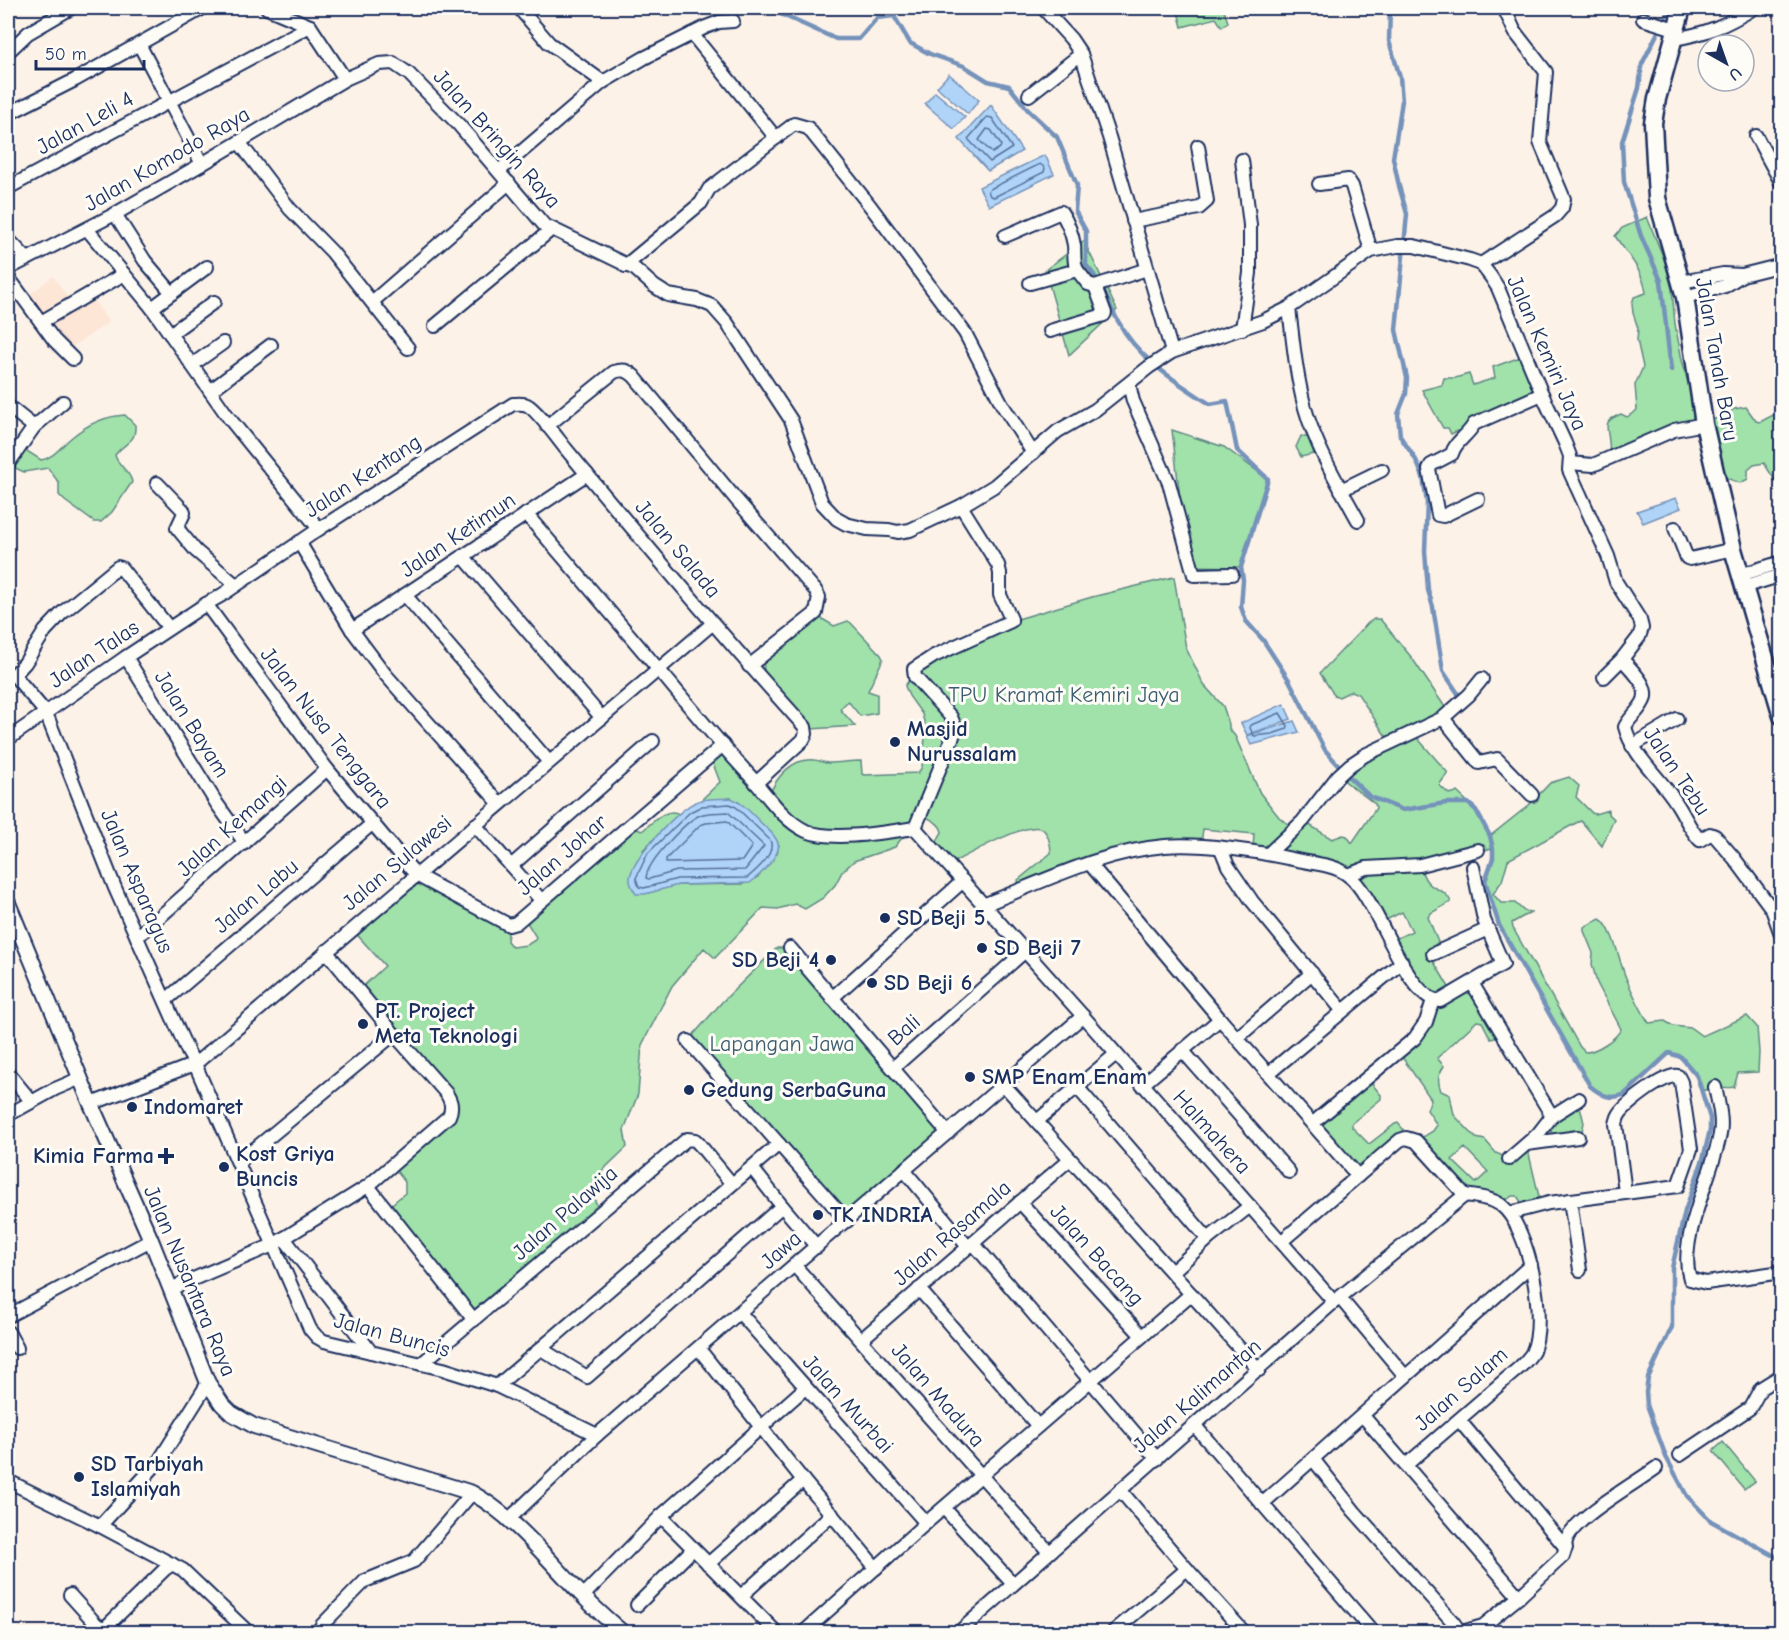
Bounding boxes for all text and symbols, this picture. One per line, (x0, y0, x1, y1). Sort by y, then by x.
scale bar (36, 33, 144, 71)
north arrow (1696, 33, 1756, 93)
text: 50 m (45, 44, 87, 65)
text: U (1725, 63, 1745, 84)
street label: Jalan Bringin Raya (428, 64, 566, 214)
street label: Jalan Leli 4 (32, 86, 138, 160)
street label: Jalan Komodo Raya (80, 101, 254, 217)
street label: Jalan Kemiri Jaya (1501, 271, 1593, 435)
street label: Jalan Tanah Baru (1690, 275, 1744, 443)
street label: Jalan Kentang (300, 429, 426, 523)
street label: Jalan Ketimun (395, 487, 521, 583)
street label: Jalan Salada (630, 495, 726, 603)
street label: Jalan Talas (44, 614, 144, 694)
street label: Jalan Nusa Tenggara (255, 642, 397, 814)
street label: Jalan Bayam (149, 666, 235, 782)
park label: TPU Kramat Kemiri Jaya (948, 682, 1180, 708)
place label: Masjid Nurussalam (907, 716, 1017, 767)
street label: Jalan Tebu (1638, 722, 1716, 820)
marker: Masjid Nurussalam (888, 735, 902, 749)
street label: Jalan Kemangi (172, 770, 292, 882)
street label: Jalan Asparagus (95, 805, 179, 957)
street label: Jalan Johar (512, 809, 612, 901)
street label: Jalan Sulawesi (337, 810, 457, 916)
street label: Jalan Labu (209, 853, 303, 939)
place label: SD Beji 5 (897, 905, 985, 931)
marker: SD Beji 5 (878, 911, 892, 925)
place label: SD Beji 7 (994, 935, 1081, 961)
marker: SD Beji 7 (975, 941, 989, 955)
place label: SD Beji 4 (732, 947, 819, 973)
marker: SD Beji 4 (824, 953, 838, 967)
place label: SD Beji 6 (884, 970, 972, 996)
marker: SD Beji 6 (865, 976, 879, 990)
place label: PT. Project Meta Teknologi (375, 998, 518, 1049)
street label: Bali (882, 1009, 926, 1051)
marker: PT. Project Meta Teknologi (356, 1017, 370, 1031)
park label: Lapangan Jawa (709, 1031, 855, 1057)
place label: SMP Enam Enam (982, 1064, 1147, 1090)
marker: SMP Enam Enam (963, 1070, 977, 1084)
place label: Gedung SerbaGuna (701, 1077, 887, 1103)
marker: Gedung SerbaGuna (682, 1083, 696, 1097)
street label: Halmahera (1168, 1085, 1256, 1179)
place label: Indomaret (144, 1094, 243, 1120)
marker: Indomaret (125, 1100, 139, 1114)
place label: Kost Griya Buncis (236, 1141, 335, 1192)
place label: Kimia Farma (33, 1143, 154, 1169)
marker: Kimia Farma (159, 1149, 173, 1163)
marker: Kost Griya Buncis (217, 1160, 231, 1174)
street label: Jalan Palawija (507, 1160, 623, 1266)
street label: Jalan Rasamala (888, 1175, 1016, 1291)
street label: Jalan Nusantara Raya (138, 1182, 242, 1380)
street label: Jalan Bacang (1045, 1199, 1149, 1311)
place label: TK INDRIA (830, 1202, 933, 1228)
marker: TK INDRIA (811, 1208, 825, 1222)
street label: Jawa (755, 1225, 807, 1275)
street label: Jalan Buncis (331, 1307, 453, 1363)
street label: Jalan Kalimantan (1128, 1333, 1266, 1459)
street label: Jalan Madura (886, 1338, 990, 1452)
street label: Jalan Salam (1409, 1341, 1513, 1437)
street label: Jalan Murbai (797, 1349, 899, 1459)
place label: SD Tarbiyah Islamiyah (91, 1451, 204, 1502)
marker: SD Tarbiyah Islamiyah (72, 1470, 86, 1484)

